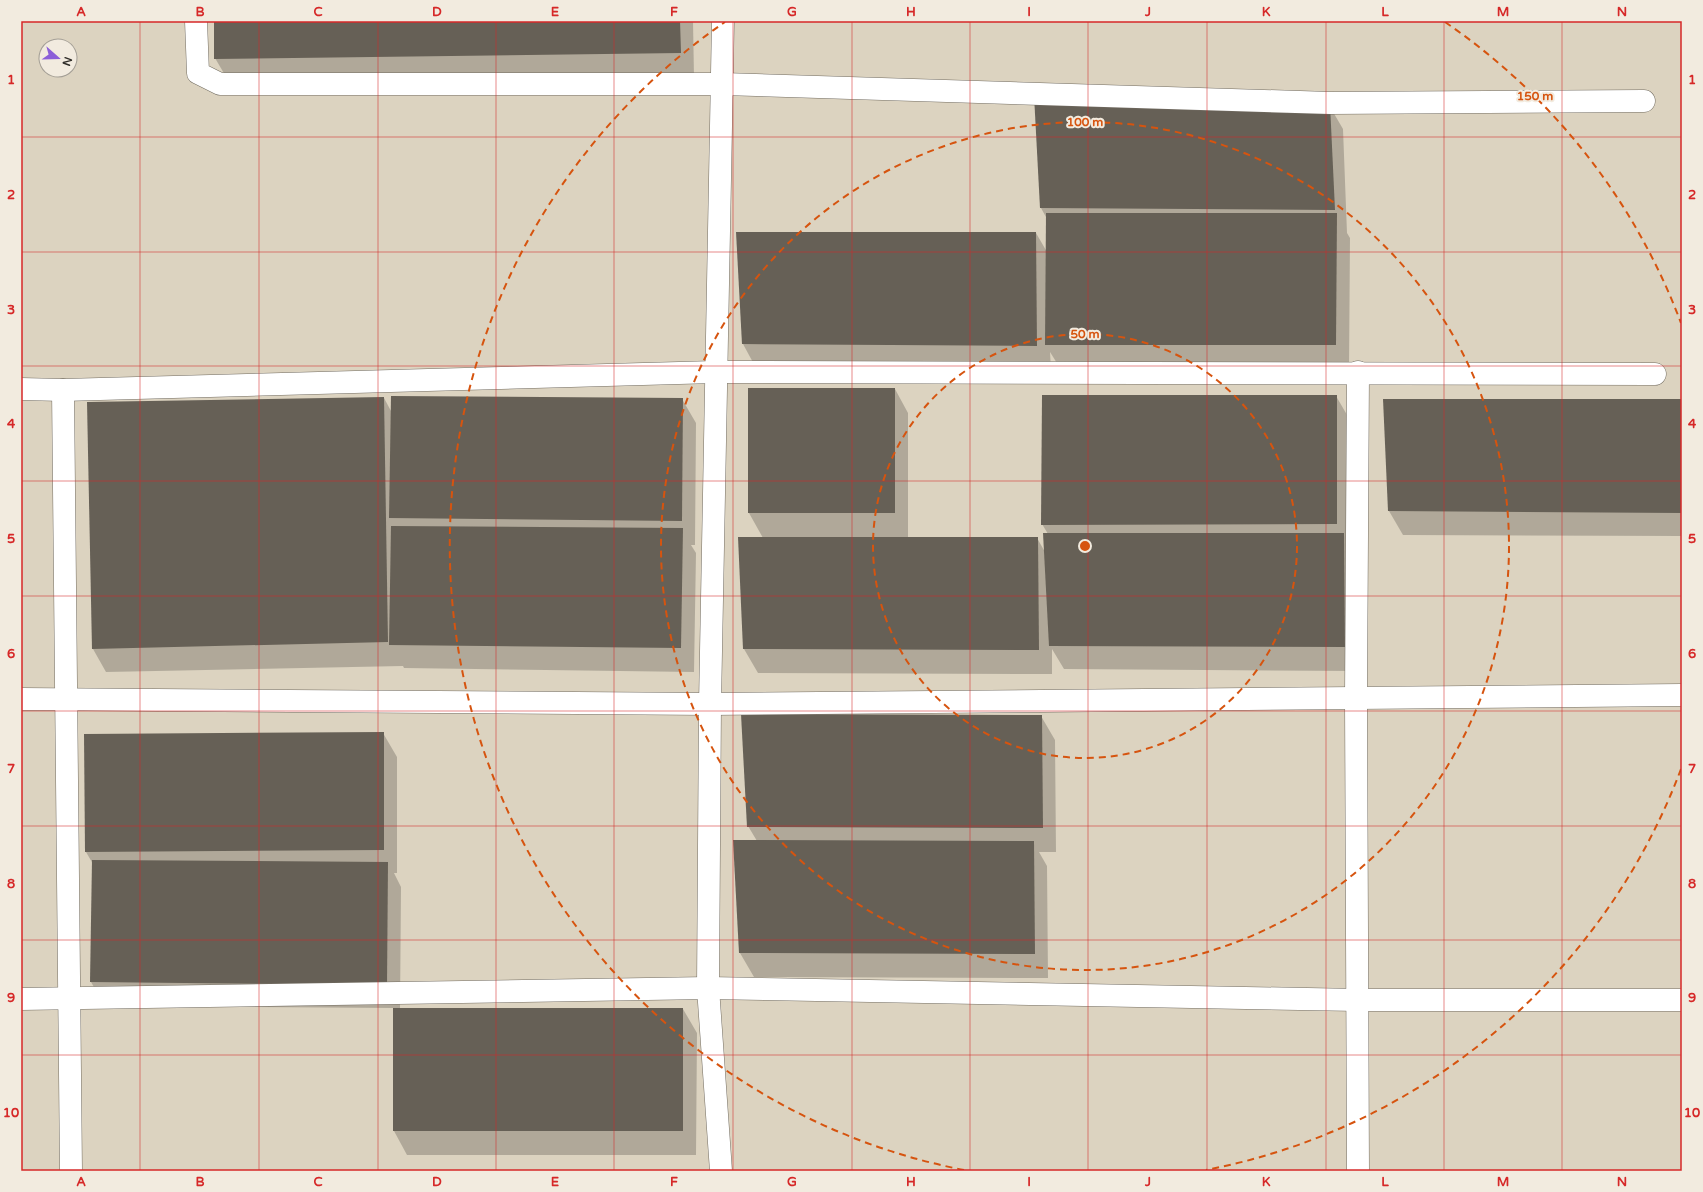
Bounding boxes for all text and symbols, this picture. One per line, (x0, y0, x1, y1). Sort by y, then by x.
text: A (76, 4, 86, 20)
text: B (195, 4, 205, 20)
text: C (313, 4, 323, 20)
text: D (432, 4, 442, 20)
text: E (551, 4, 559, 20)
text: F (670, 4, 678, 20)
text: G (787, 4, 797, 20)
text: H (906, 4, 916, 20)
text: I (1027, 4, 1031, 20)
text: J (1144, 4, 1151, 20)
text: K (1262, 4, 1271, 20)
text: L (1381, 4, 1389, 20)
text: M (1497, 4, 1509, 20)
text: N (1617, 4, 1627, 20)
north arrow (38, 38, 78, 78)
text: N (59, 55, 75, 68)
text: 1 (7, 72, 15, 88)
text: 1 (1688, 72, 1696, 88)
text: 150 m (1517, 89, 1553, 103)
text: 100 m (1067, 115, 1103, 129)
text: 2 (7, 187, 15, 203)
text: 2 (1688, 187, 1696, 203)
text: 3 (7, 302, 15, 318)
text: 3 (1688, 302, 1696, 318)
text: 50 m (1070, 327, 1100, 341)
text: 4 (7, 416, 16, 432)
text: 4 (1688, 416, 1697, 432)
text: 5 (7, 531, 15, 547)
text: 5 (1688, 531, 1696, 547)
centre of rings (1078, 539, 1092, 553)
text: 6 (7, 646, 15, 662)
text: 6 (1688, 646, 1696, 662)
text: 7 (7, 761, 15, 777)
text: 7 (1688, 761, 1696, 777)
text: 8 (7, 876, 15, 892)
text: 8 (1688, 876, 1696, 892)
text: 9 (7, 990, 15, 1006)
text: 9 (1688, 990, 1696, 1006)
text: 10 (3, 1105, 19, 1121)
text: 10 (1684, 1105, 1700, 1121)
text: A (76, 1174, 86, 1190)
text: B (195, 1174, 205, 1190)
text: C (313, 1174, 323, 1190)
text: D (432, 1174, 442, 1190)
text: E (551, 1174, 559, 1190)
text: F (670, 1174, 678, 1190)
text: G (787, 1174, 797, 1190)
text: H (906, 1174, 916, 1190)
text: I (1027, 1174, 1031, 1190)
text: J (1144, 1174, 1151, 1190)
text: K (1262, 1174, 1271, 1190)
text: L (1381, 1174, 1389, 1190)
text: M (1497, 1174, 1509, 1190)
text: N (1617, 1174, 1627, 1190)

